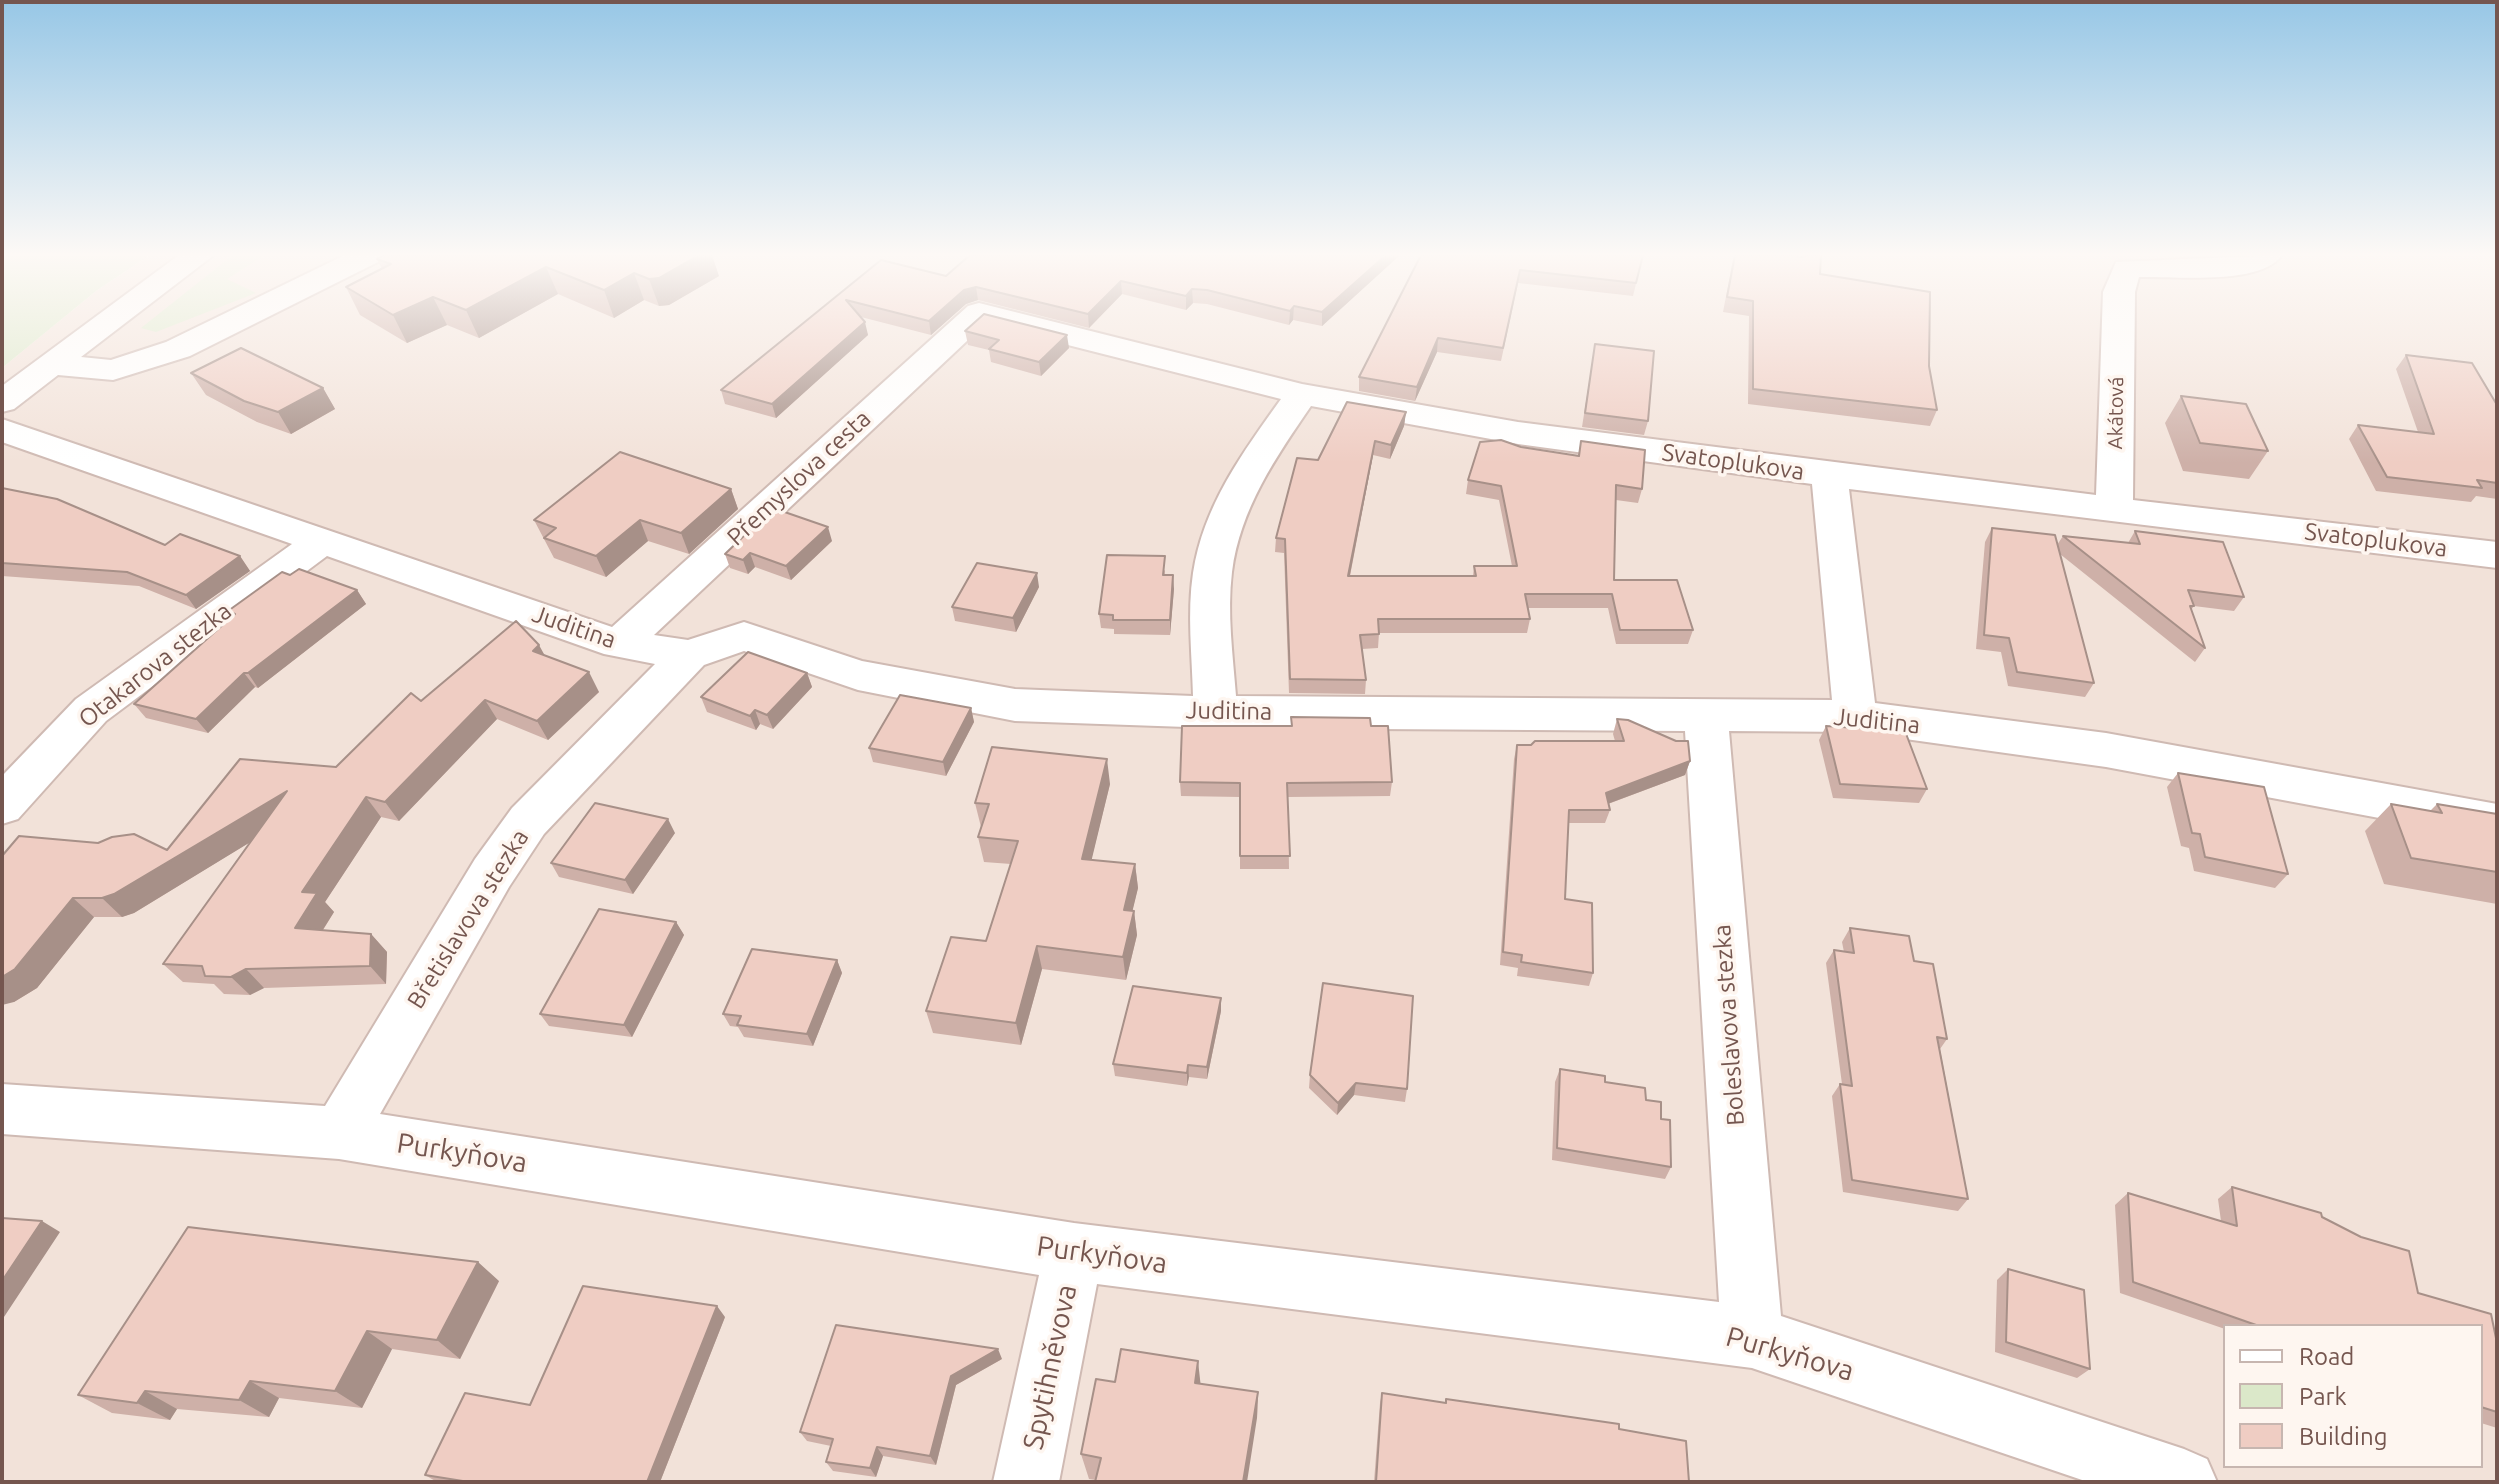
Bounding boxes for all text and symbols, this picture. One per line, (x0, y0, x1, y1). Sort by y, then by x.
street label: Akátová (2103, 376, 2129, 450)
street label: Přemyslova cesta (721, 404, 877, 552)
street label: Svatoplukova (1660, 438, 1806, 486)
street label: Svatoplukova (2303, 517, 2449, 563)
street label: Otakarova stezka (73, 596, 237, 734)
street label: Juditina (528, 599, 620, 655)
street label: Juditina (1185, 696, 1273, 726)
street label: Juditina (1832, 702, 1922, 740)
street label: Břetislavova stezka (401, 824, 535, 1014)
street label: Boleslavova stezka (1708, 923, 1750, 1127)
street label: Purkyňova (394, 1126, 530, 1180)
street label: Purkyňova (1035, 1229, 1169, 1281)
street label: Spytihněvova (1016, 1281, 1084, 1453)
street label: Purkyňova (1722, 1320, 1858, 1388)
legend (2223, 1324, 2483, 1468)
text: Road (2299, 1343, 2354, 1370)
text: Park (2299, 1383, 2347, 1410)
text: Building (2299, 1423, 2387, 1450)

